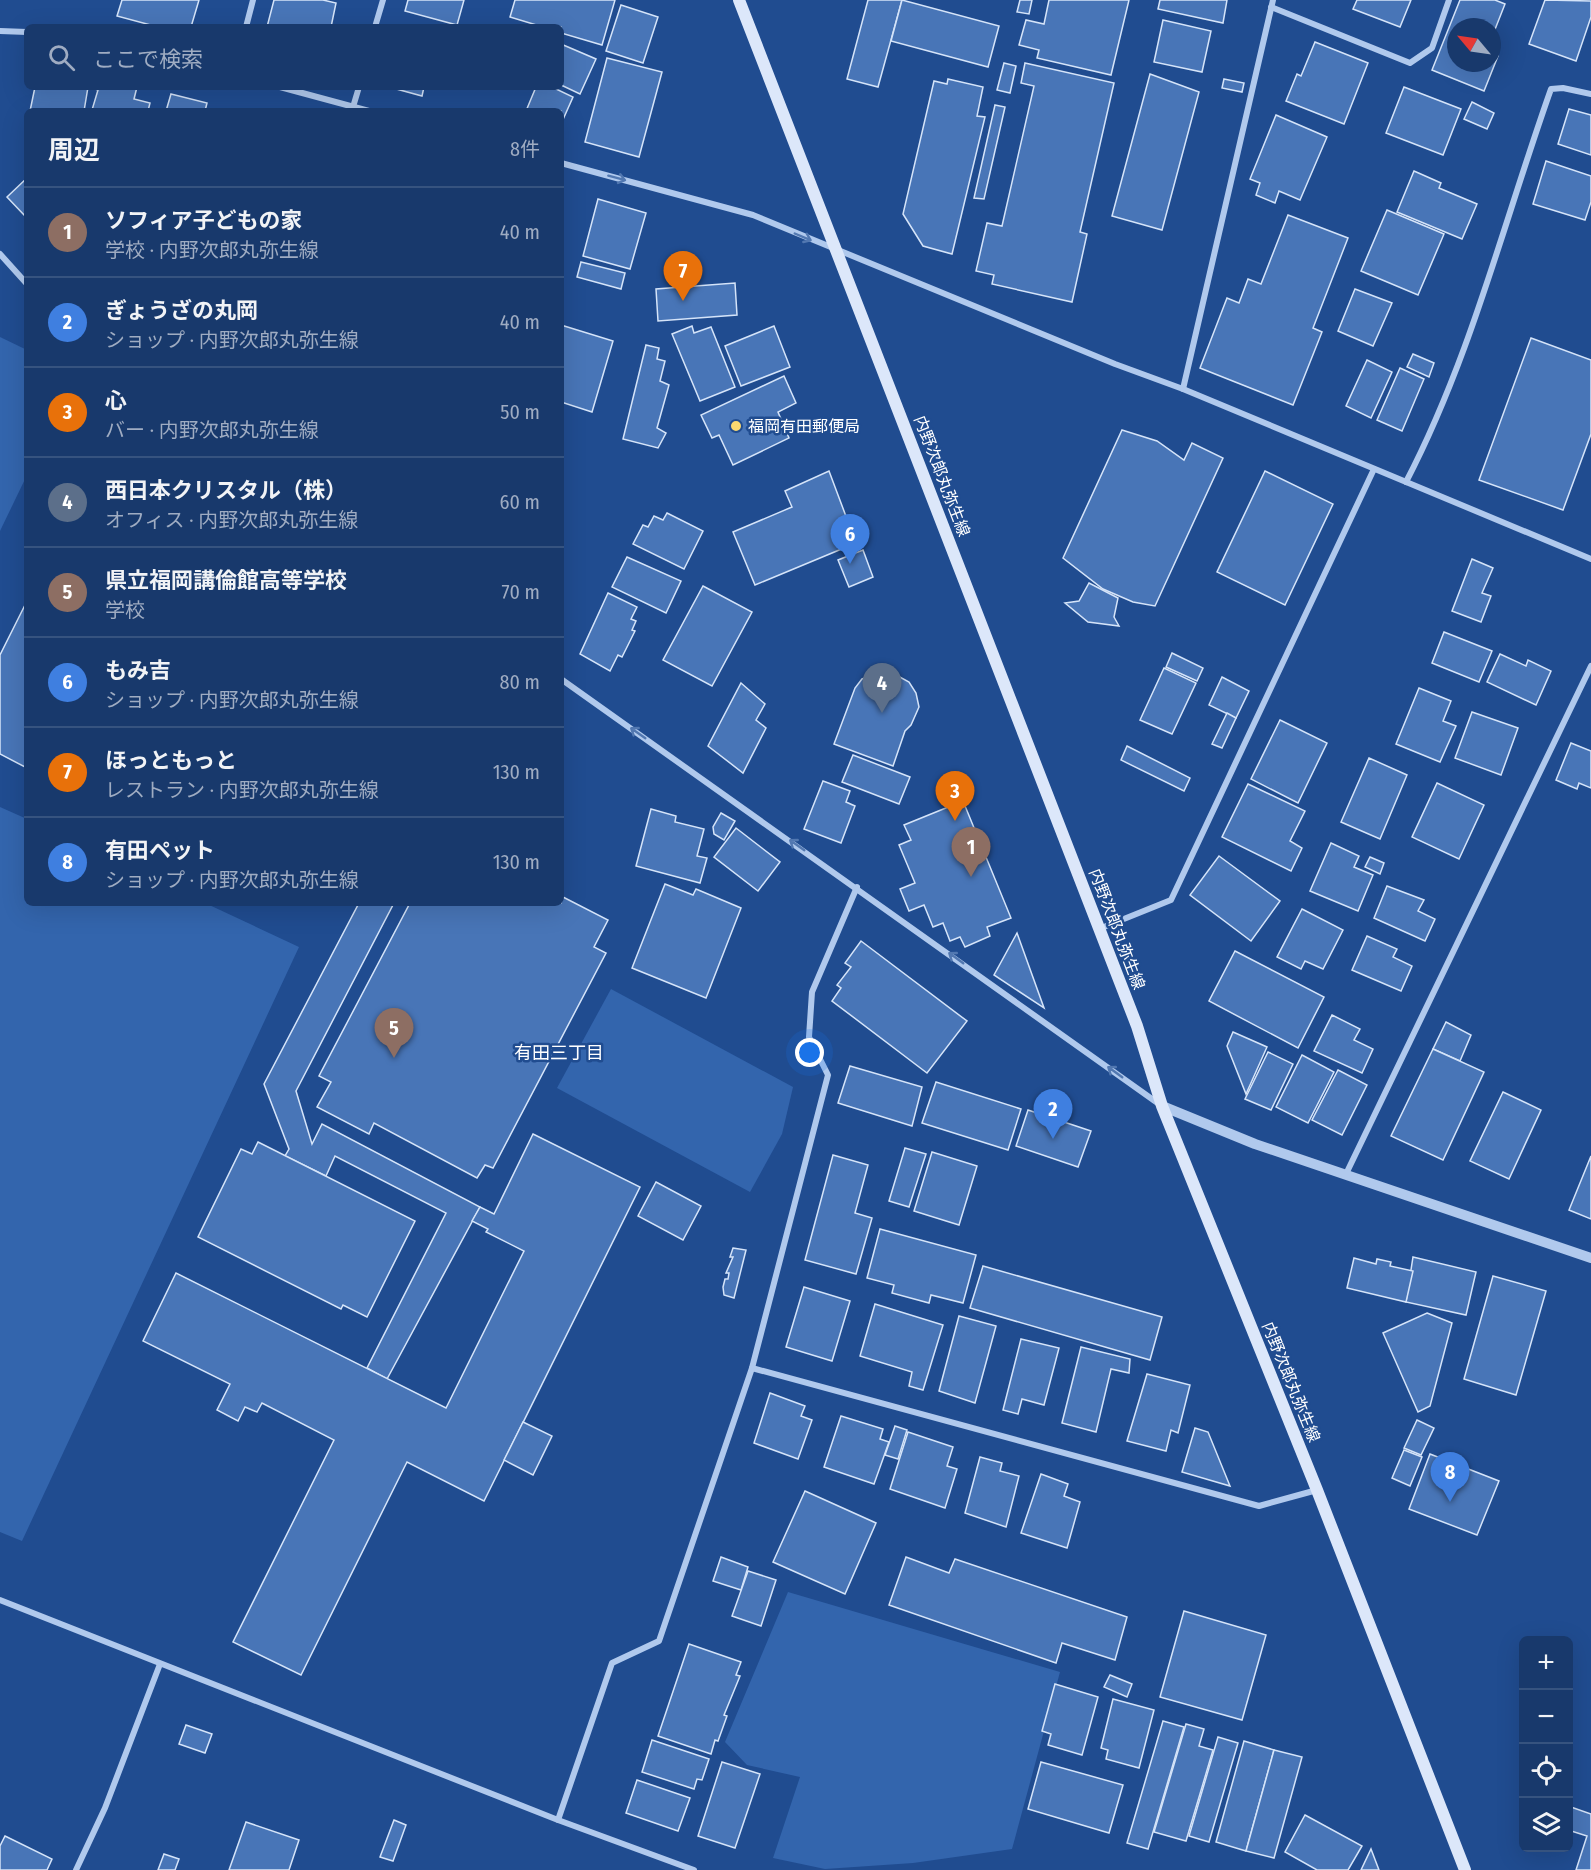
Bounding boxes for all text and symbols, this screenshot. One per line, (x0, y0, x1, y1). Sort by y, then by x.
north arrow (1447, 18, 1501, 72)
search box (24, 24, 564, 90)
icon: search (45, 41, 78, 74)
text: ここで検索 (93, 46, 203, 73)
text: 周辺 (48, 135, 100, 166)
text: 8件 (510, 137, 540, 161)
one-way arrow (608, 173, 627, 185)
text: ソフィア子どもの家 (105, 207, 303, 234)
text: 1 (63, 220, 72, 244)
text: 40 m (500, 220, 540, 244)
one-way arrow (794, 231, 812, 243)
text: 学校 · 内野次郎丸弥生線 (105, 238, 319, 262)
pin: 7 (664, 252, 702, 301)
text: ぎょうざの丸岡 (105, 297, 258, 324)
text: 2 (63, 310, 72, 334)
text: 40 m (500, 310, 540, 334)
text: ショップ · 内野次郎丸弥生線 (105, 328, 359, 352)
text: 心 (105, 387, 127, 414)
text: 3 (63, 400, 72, 424)
text: 50 m (500, 400, 540, 424)
street label: 内野次郎丸弥生線 (910, 413, 974, 539)
place label: 福岡有田郵便局 (748, 417, 860, 436)
text: バー · 内野次郎丸弥生線 (105, 418, 319, 442)
marker: 福岡有田郵便局 (729, 419, 743, 433)
text: 西日本クリスタル（株） (105, 477, 347, 504)
text: 4 (62, 490, 73, 514)
text: 60 m (500, 490, 540, 514)
text: オフィス · 内野次郎丸弥生線 (105, 508, 358, 532)
pin: 6 (830, 514, 870, 564)
text: 県立福岡講倫館高等学校 (105, 567, 347, 594)
text: 5 (63, 580, 72, 604)
text: 70 m (502, 580, 540, 604)
text: 学校 (105, 598, 145, 622)
text: もみ吉 (105, 657, 171, 684)
pin: 4 (862, 664, 902, 713)
text: 6 (62, 670, 73, 694)
text: 80 m (500, 670, 540, 694)
text: ショップ · 内野次郎丸弥生線 (105, 688, 359, 712)
one-way arrow (630, 727, 646, 739)
text: ほっともっと (105, 747, 237, 774)
text: 7 (63, 760, 72, 784)
text: 130 m (493, 760, 540, 784)
pin: 3 (936, 772, 974, 821)
text: レストラン · 内野次郎丸弥生線 (105, 778, 379, 802)
pin: 1 (952, 828, 990, 877)
text: 有田ペット (105, 837, 215, 864)
one-way arrow (790, 839, 806, 851)
text: 8 (62, 850, 73, 874)
text: 130 m (493, 850, 540, 874)
street label: 内野次郎丸弥生線 (1085, 866, 1149, 992)
text: ショップ · 内野次郎丸弥生線 (105, 868, 359, 892)
one-way arrow (948, 952, 965, 964)
pin: 5 (374, 1008, 414, 1058)
your location (795, 1038, 824, 1067)
district label: 有田三丁目 (514, 1042, 604, 1064)
one-way arrow (1107, 1065, 1123, 1078)
pin: 2 (1034, 1090, 1072, 1139)
street label: 内野次郎丸弥生線 (1258, 1319, 1324, 1445)
pin: 8 (1430, 1452, 1470, 1502)
map controls (1519, 1636, 1573, 1852)
button: + (1519, 1636, 1573, 1690)
button: − (1519, 1690, 1573, 1744)
button: locate (1519, 1744, 1573, 1798)
button: layers (1519, 1798, 1573, 1852)

